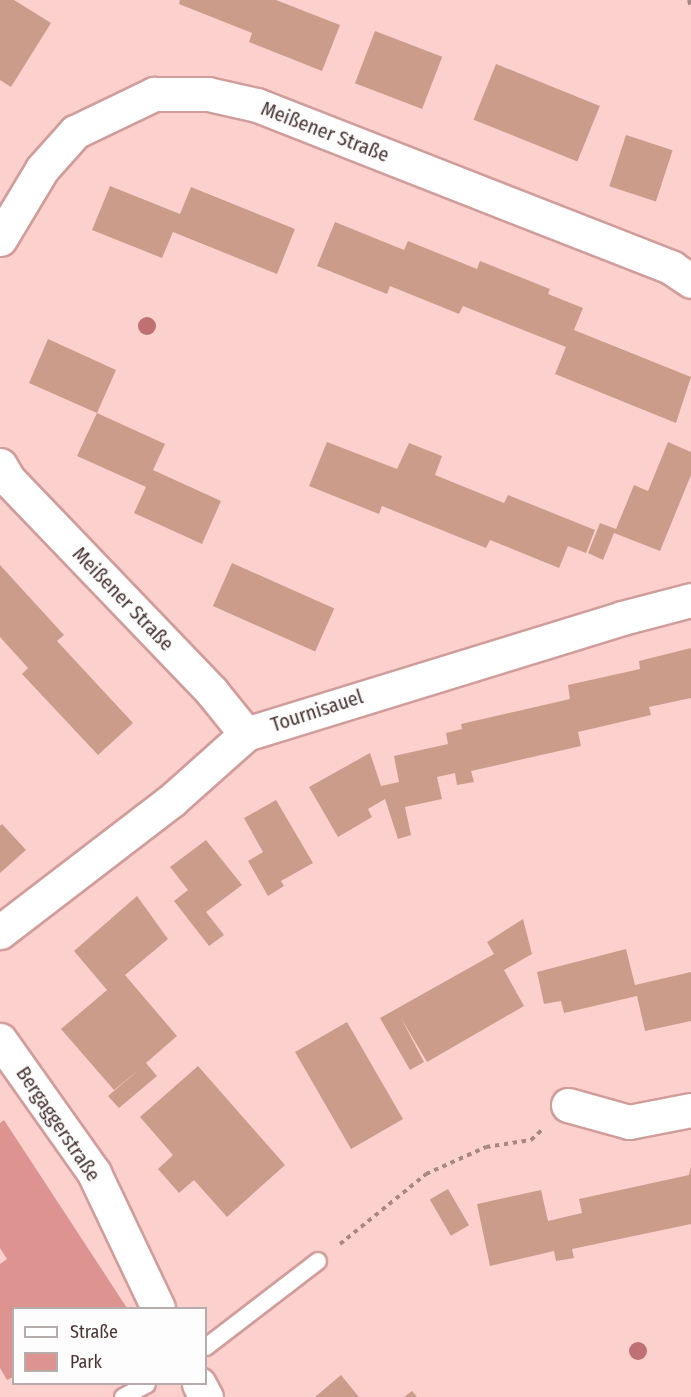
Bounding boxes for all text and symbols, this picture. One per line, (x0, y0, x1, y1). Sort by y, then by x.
street label: Meißener Straße (258, 97, 392, 167)
street label: Meißener Straße (67, 542, 179, 656)
street label: Tournisauel (268, 685, 366, 737)
street label: Bergaggerstraße (11, 1062, 105, 1186)
legend (12, 1307, 207, 1385)
text: Straße (70, 1321, 118, 1343)
text: Park (70, 1351, 102, 1373)

